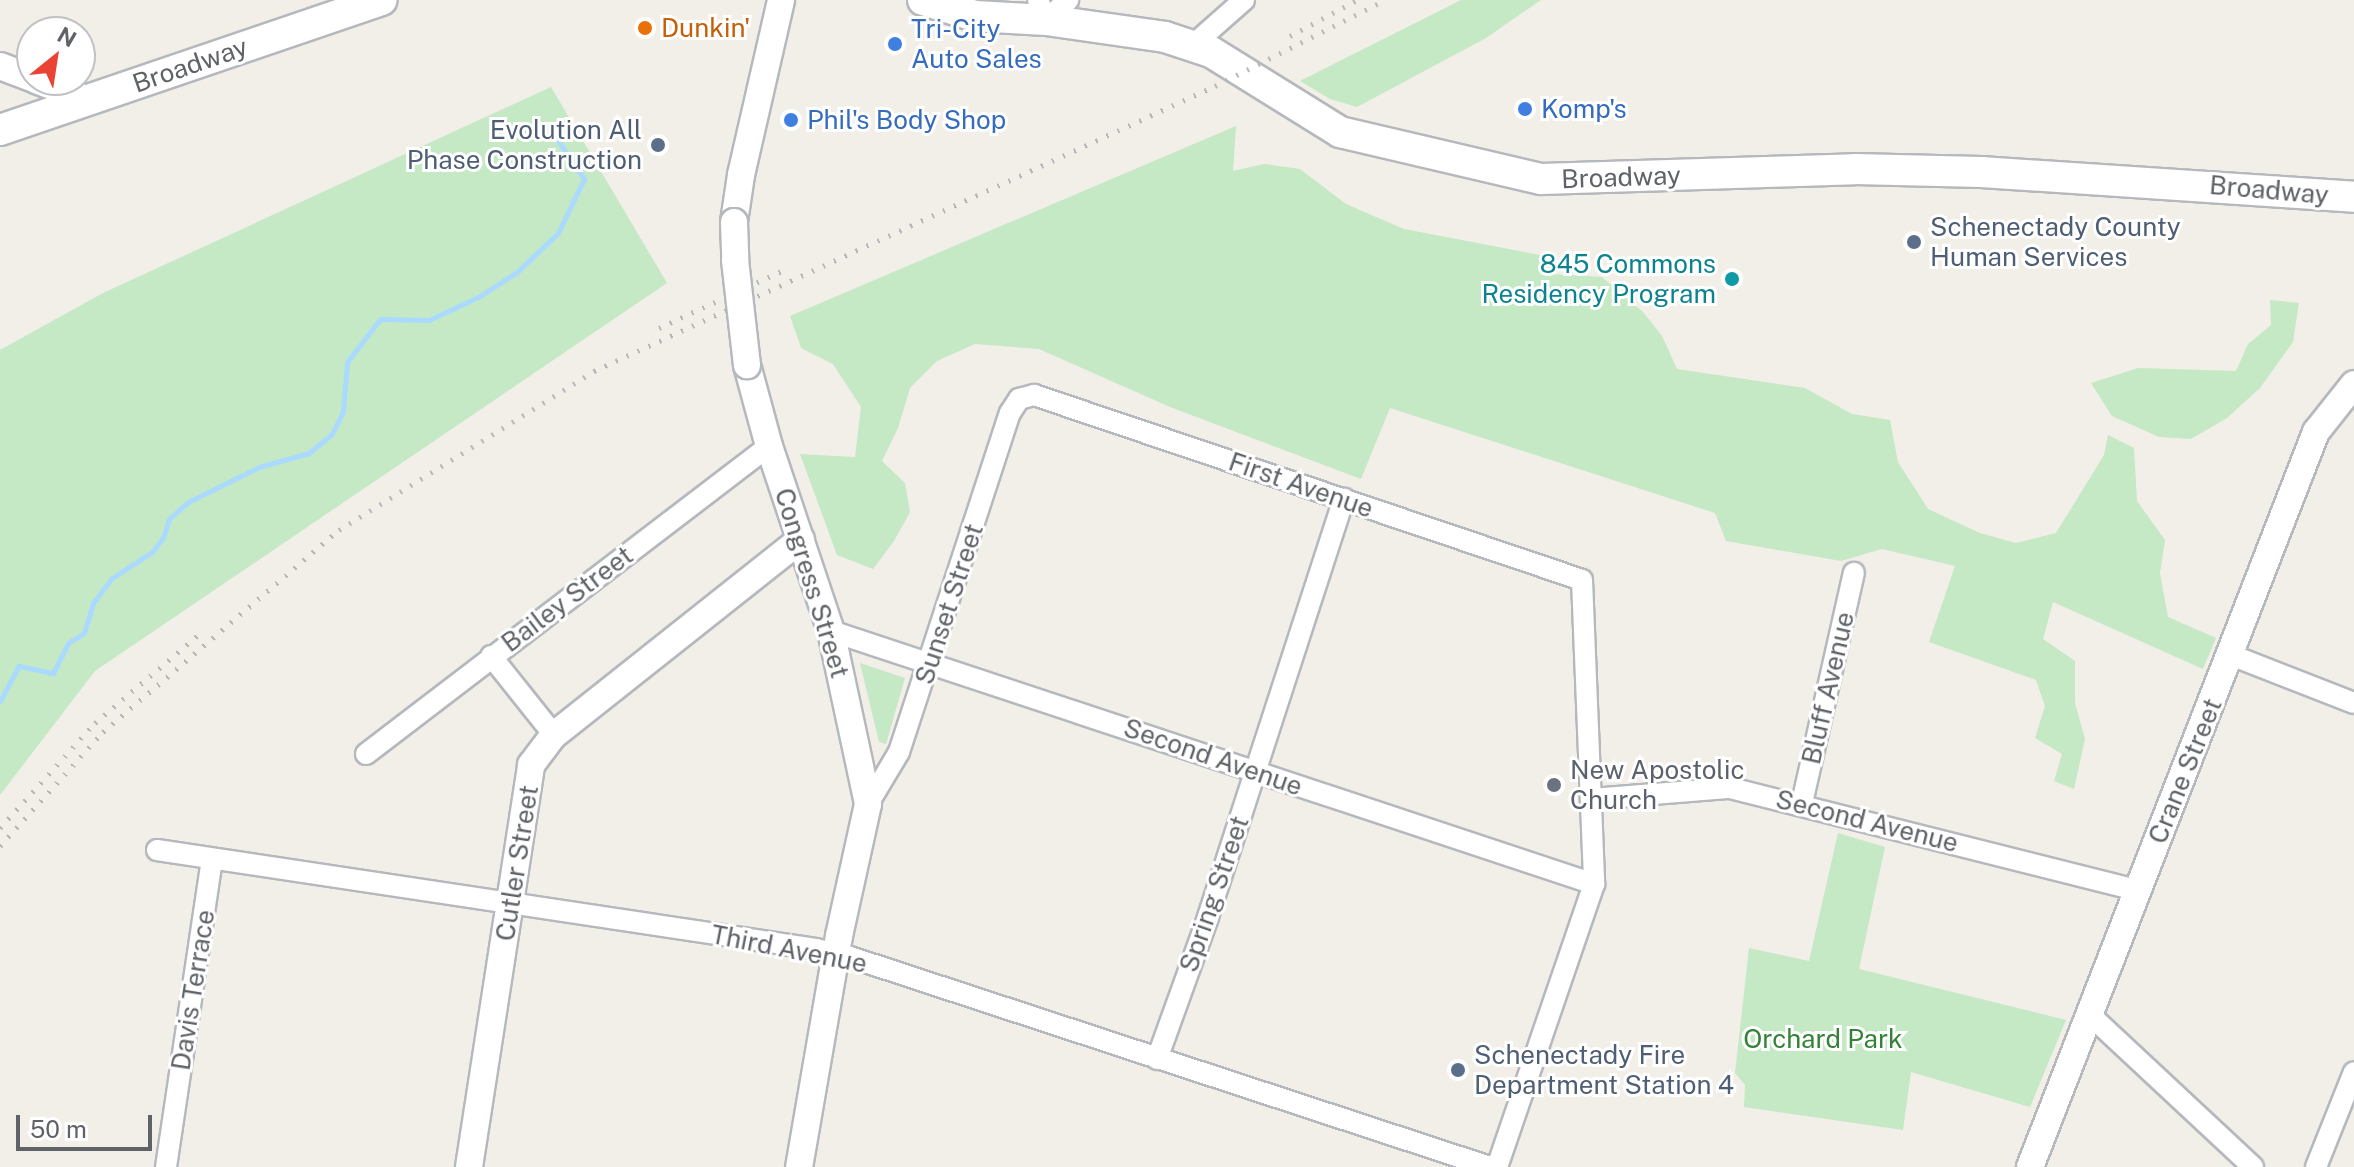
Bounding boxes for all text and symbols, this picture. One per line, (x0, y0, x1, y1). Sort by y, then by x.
place label: Dunkin' (661, 12, 751, 44)
place label: Tri-City Auto Sales (911, 13, 1042, 74)
north arrow (16, 16, 96, 96)
marker: Dunkin' (636, 19, 654, 37)
text: N (53, 21, 81, 53)
street label: Broadway (128, 31, 252, 99)
marker: Tri-City Auto Sales (886, 35, 904, 53)
place label: Komp's (1541, 93, 1627, 125)
marker: Komp's (1516, 100, 1534, 118)
place label: Phil's Body Shop (807, 104, 1006, 136)
marker: Phil's Body Shop (782, 111, 800, 129)
place label: Evolution All Phase Construction (407, 114, 642, 176)
marker: Evolution All Phase Construction (649, 136, 667, 154)
street label: Broadway (1561, 159, 1681, 195)
street label: Broadway (2208, 169, 2330, 211)
place label: Schenectady County Human Services (1930, 211, 2181, 272)
marker: Schenectady County Human Services (1905, 233, 1923, 251)
place label: 845 Commons Residency Program (1481, 248, 1716, 310)
marker: 845 Commons Residency Program (1723, 270, 1741, 288)
street label: First Avenue (1225, 446, 1377, 524)
street label: Congress Street (768, 484, 856, 682)
street label: Sunset Street (908, 520, 990, 688)
street label: Bailey Street (495, 539, 639, 659)
street label: Bluff Avenue (1795, 609, 1861, 767)
street label: Crane Street (2142, 694, 2228, 848)
street label: Second Avenue (1120, 712, 1306, 802)
place label: New Apostolic Church (1570, 754, 1745, 816)
marker: New Apostolic Church (1545, 776, 1563, 794)
street label: Cutler Street (489, 783, 545, 943)
street label: Second Avenue (1772, 783, 1962, 859)
street label: Spring Street (1173, 812, 1255, 976)
street label: Davis Terrace (165, 907, 221, 1073)
street label: Third Avenue (708, 919, 870, 979)
park label: Orchard Park (1743, 1023, 1903, 1055)
place label: Schenectady Fire Department Station 4 (1474, 1039, 1734, 1100)
marker: Schenectady Fire Department Station 4 (1449, 1061, 1467, 1079)
scale bar (20, 1099, 156, 1149)
text: 50 m (30, 1115, 87, 1143)

